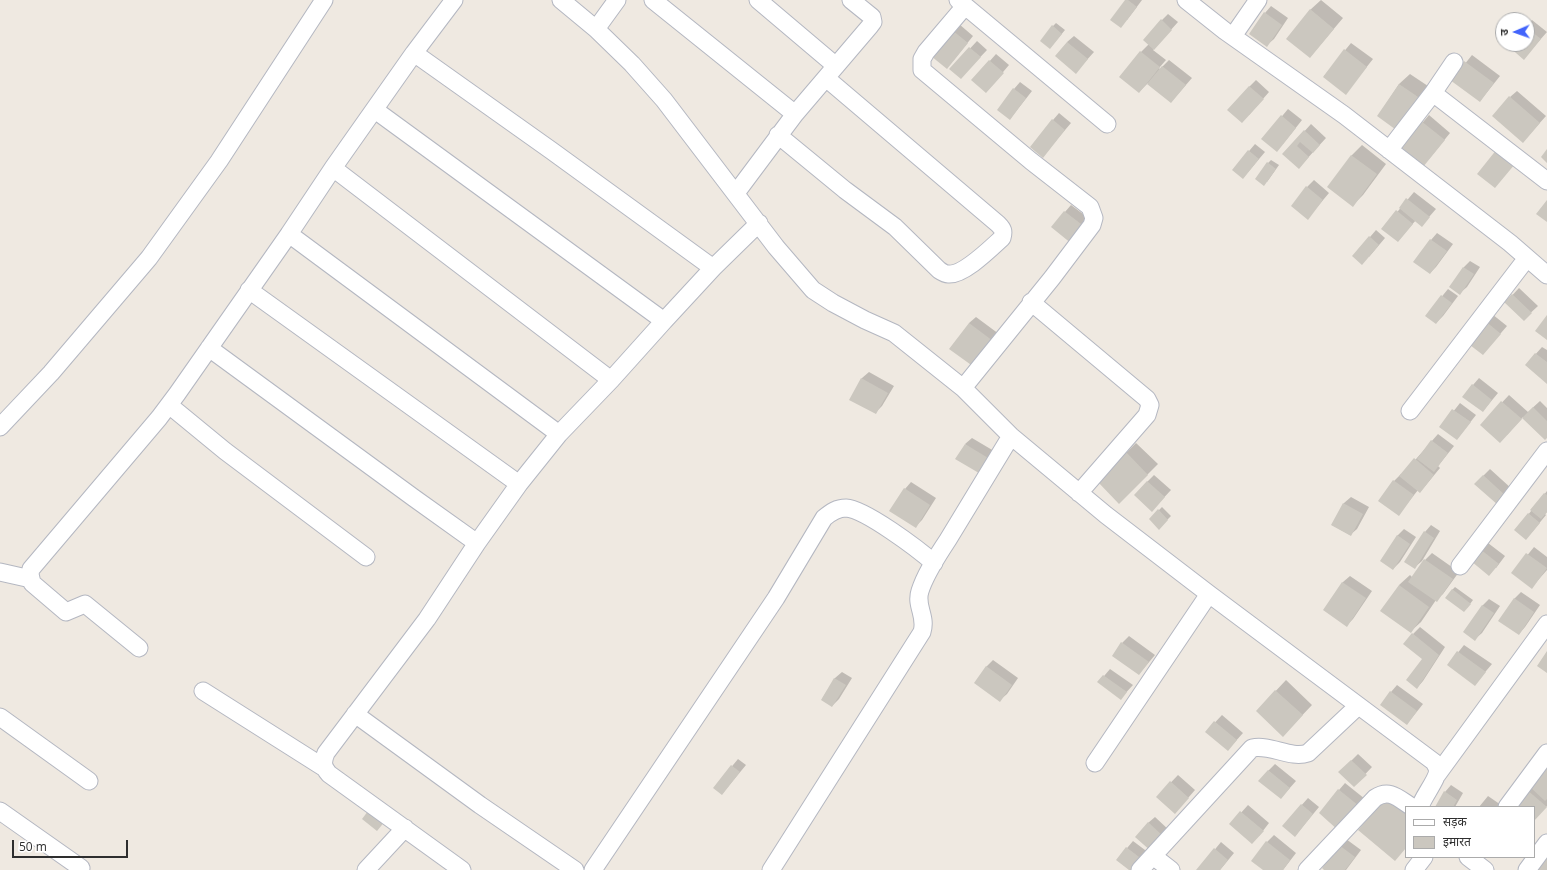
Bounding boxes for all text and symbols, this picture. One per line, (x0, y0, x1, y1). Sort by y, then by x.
north arrow (1495, 12, 1535, 52)
text: उ (1496, 29, 1511, 36)
legend (1405, 806, 1535, 858)
text: सड़क (1443, 813, 1467, 830)
scale bar (14, 832, 130, 858)
text: इमारत (1443, 833, 1471, 850)
text: 50 m (19, 838, 47, 855)

